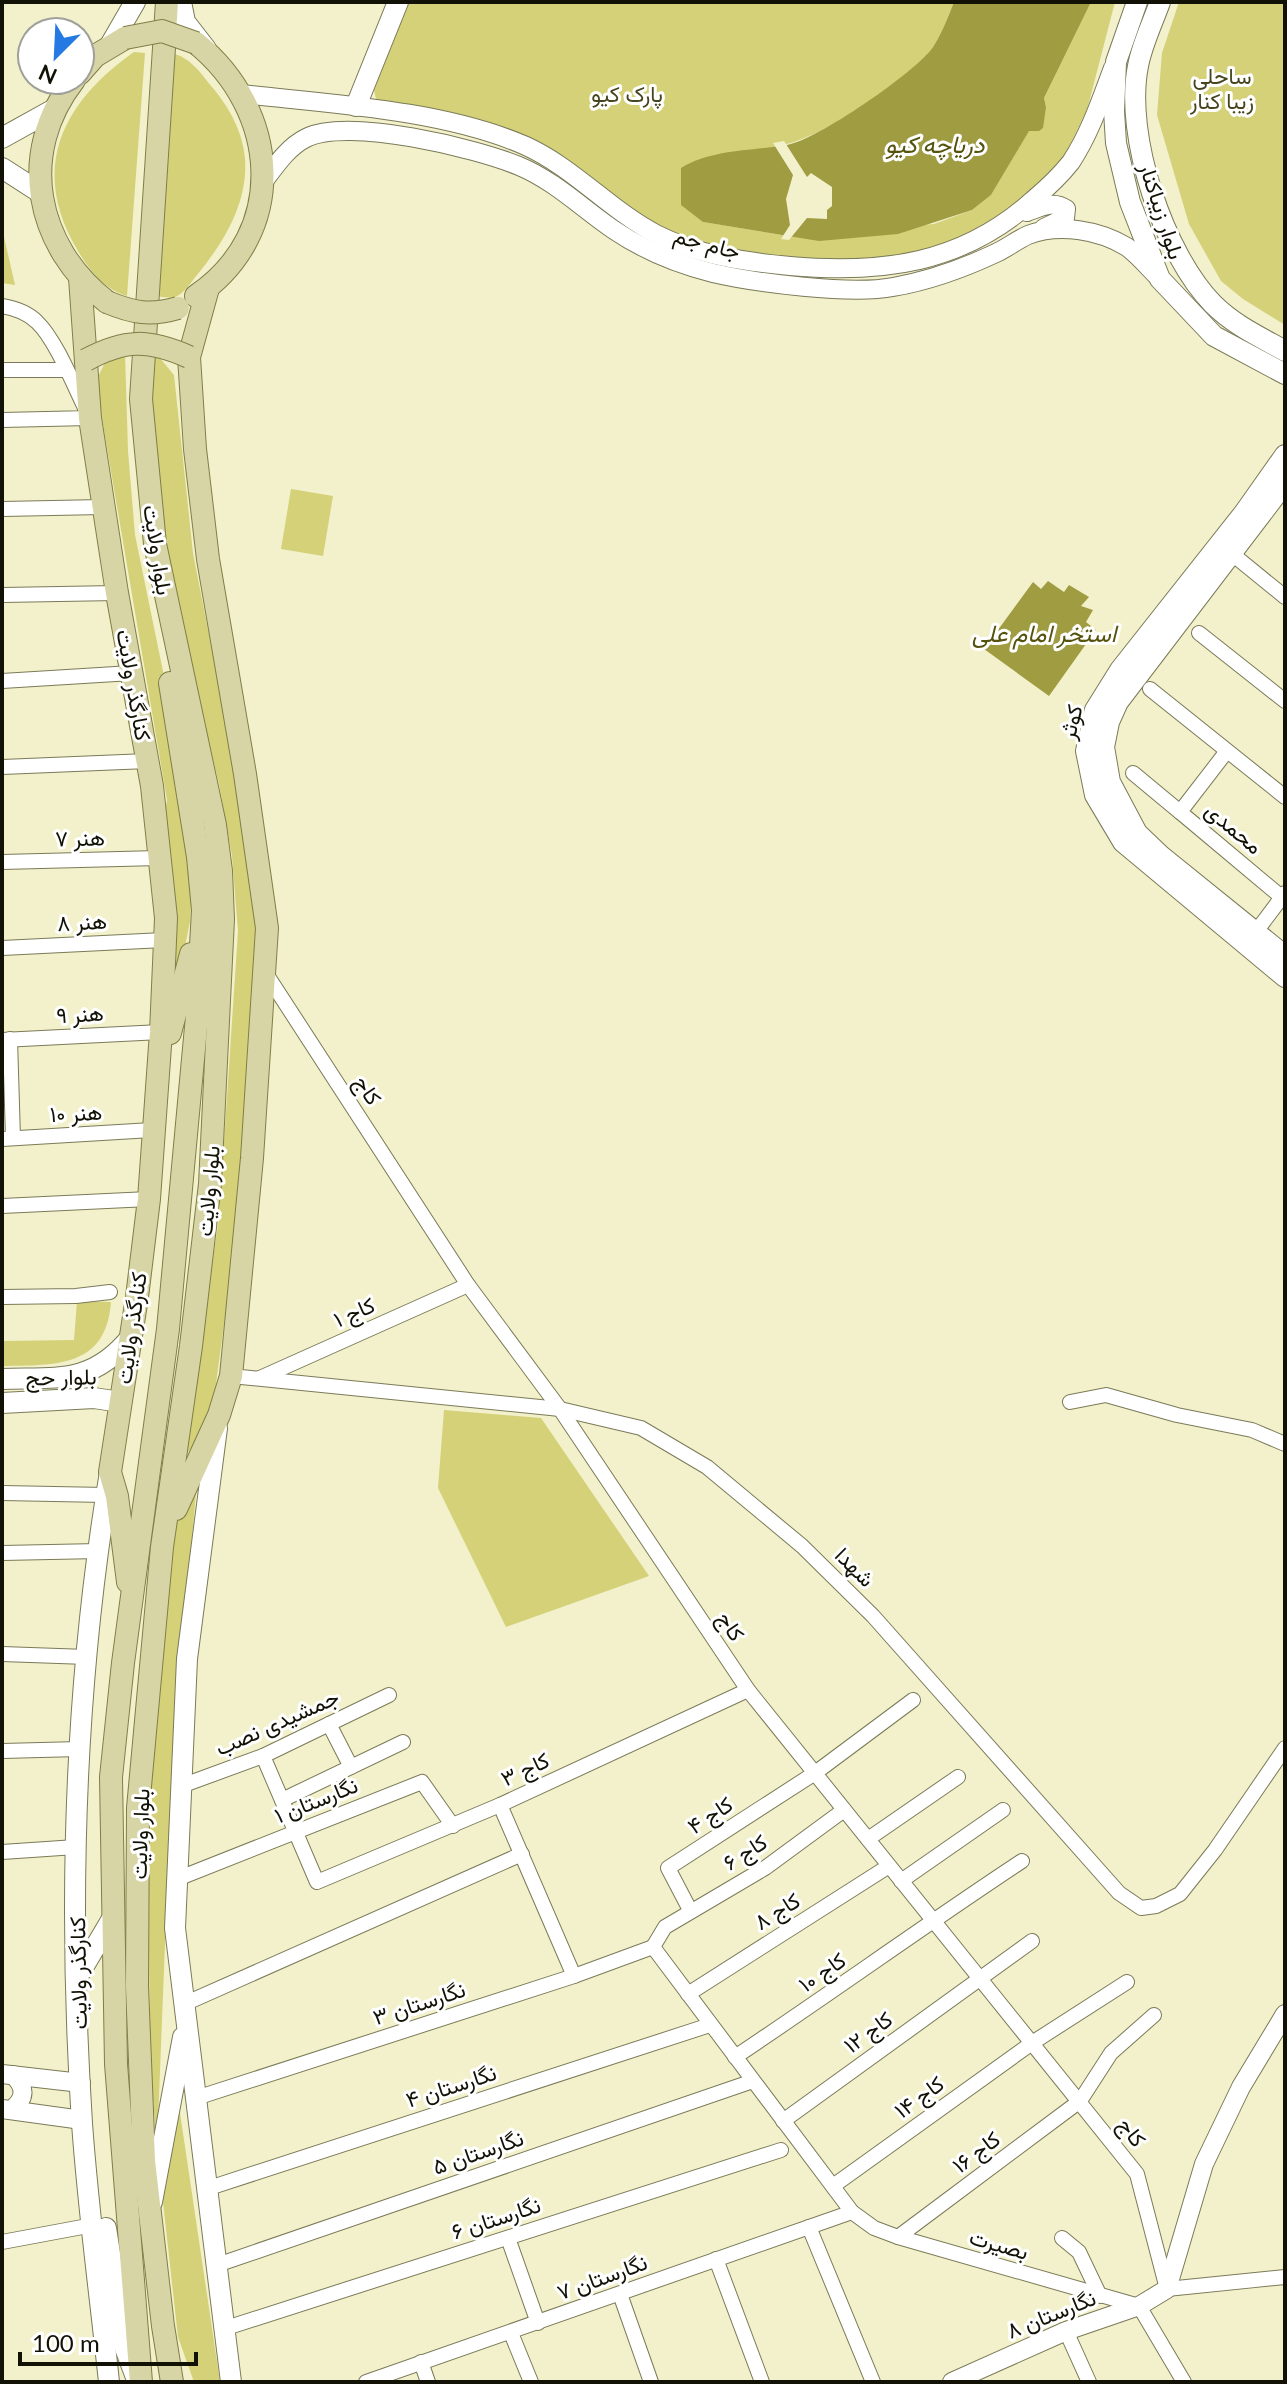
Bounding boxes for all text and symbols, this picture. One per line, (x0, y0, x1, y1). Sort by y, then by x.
north arrow (16, 16, 96, 96)
text: N (34, 59, 61, 91)
park label: ساحلی زیبا کنار (1189, 62, 1254, 115)
park label: پارک کیو (591, 80, 663, 109)
water label: دریاچه کیو (886, 129, 985, 161)
street label: بلوار زیباکنار (1133, 158, 1191, 263)
street label: جام جم (670, 221, 743, 266)
street label: بلوار ولایت (137, 503, 179, 597)
water label: استخر امام علی (972, 618, 1119, 650)
street label: کنارگذر ولایت (110, 627, 158, 743)
street label: کوثر (1053, 702, 1089, 743)
street label: محمدی (1200, 796, 1268, 860)
street label: هنر ۷ (55, 824, 105, 852)
street label: هنر ۸ (56, 907, 108, 937)
street label: هنر ۹ (56, 999, 104, 1029)
street label: کاج (347, 1070, 388, 1111)
street label: هنر ۱۰ (49, 1098, 103, 1128)
street label: بلوار ولایت (190, 1144, 226, 1238)
street label: کنارگذر ولایت (109, 1270, 153, 1386)
street label: کاج ۱ (329, 1291, 380, 1334)
street label: بلوار حج (25, 1362, 97, 1393)
street label: شهدا (829, 1541, 881, 1593)
street label: کاج (710, 1606, 751, 1647)
street label: جمشیدی نصب (211, 1682, 343, 1762)
street label: کاج ۳ (496, 1746, 554, 1793)
street label: نگارستان ۱ (270, 1771, 362, 1829)
street label: بلوار ولایت (124, 1788, 156, 1880)
street label: کاج ۴ (682, 1790, 739, 1841)
street label: کاج ۶ (718, 1828, 773, 1877)
street label: کاج ۸ (749, 1886, 806, 1937)
street label: کنارگذر ولایت (63, 1916, 93, 2030)
street label: کاج ۱۰ (793, 1946, 852, 1999)
street label: نگارستان ۳ (369, 1975, 469, 2031)
street label: کاج ۱۲ (838, 2005, 899, 2060)
street label: نگارستان ۴ (402, 2058, 500, 2114)
street label: کاج ۱۴ (889, 2069, 950, 2125)
street label: کاج (1111, 2111, 1152, 2153)
street label: نگارستان ۵ (429, 2123, 527, 2181)
street label: کاج ۱۶ (946, 2125, 1006, 2180)
street label: نگارستان ۶ (448, 2190, 544, 2246)
street label: بصیرت (966, 2222, 1032, 2266)
street label: نگارستان ۷ (553, 2248, 651, 2306)
street label: نگارستان ۸ (1002, 2283, 1100, 2345)
scale bar (20, 2316, 196, 2366)
text: 100 m (32, 2328, 100, 2357)

